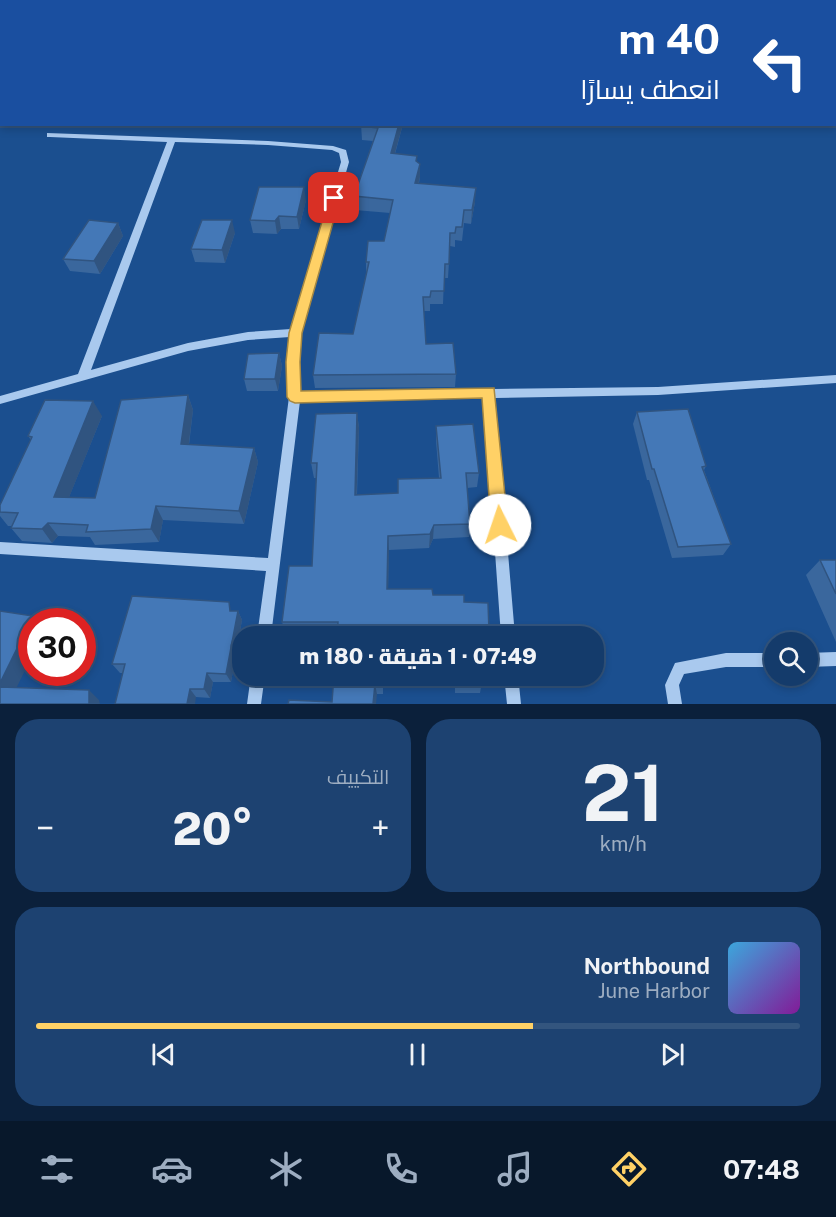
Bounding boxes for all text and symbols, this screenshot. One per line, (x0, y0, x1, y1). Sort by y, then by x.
text: 40 m (618, 14, 720, 63)
icon: left (741, 24, 819, 102)
text: انعطف يسارًا (580, 73, 720, 105)
pin (308, 172, 359, 223)
icon: arrive (317, 181, 350, 214)
position arrow (468, 493, 532, 557)
speed limit sign: 30 (18, 608, 96, 686)
map controls (764, 632, 818, 686)
button: search (764, 632, 818, 686)
text: 07:49 · 1 دقيقة · 180 m (299, 643, 537, 669)
text: 21 (582, 747, 665, 839)
text: التكييف (327, 765, 390, 789)
text: 20° (172, 802, 253, 855)
text: − (36, 809, 54, 847)
text: + (371, 809, 389, 847)
text: km/h (600, 832, 647, 856)
text: Northbound (584, 953, 710, 979)
text: June Harbor (598, 979, 710, 1003)
icon: previous (147, 1038, 180, 1071)
icon: pause (401, 1038, 434, 1071)
icon: next (656, 1038, 689, 1071)
icon: filters (36, 1148, 78, 1190)
icon: car (151, 1148, 193, 1190)
icon: climate (265, 1148, 307, 1190)
icon: phone (380, 1148, 422, 1190)
icon: music (494, 1148, 536, 1190)
icon: directions (608, 1148, 650, 1190)
text: 07:48 (723, 1153, 800, 1185)

